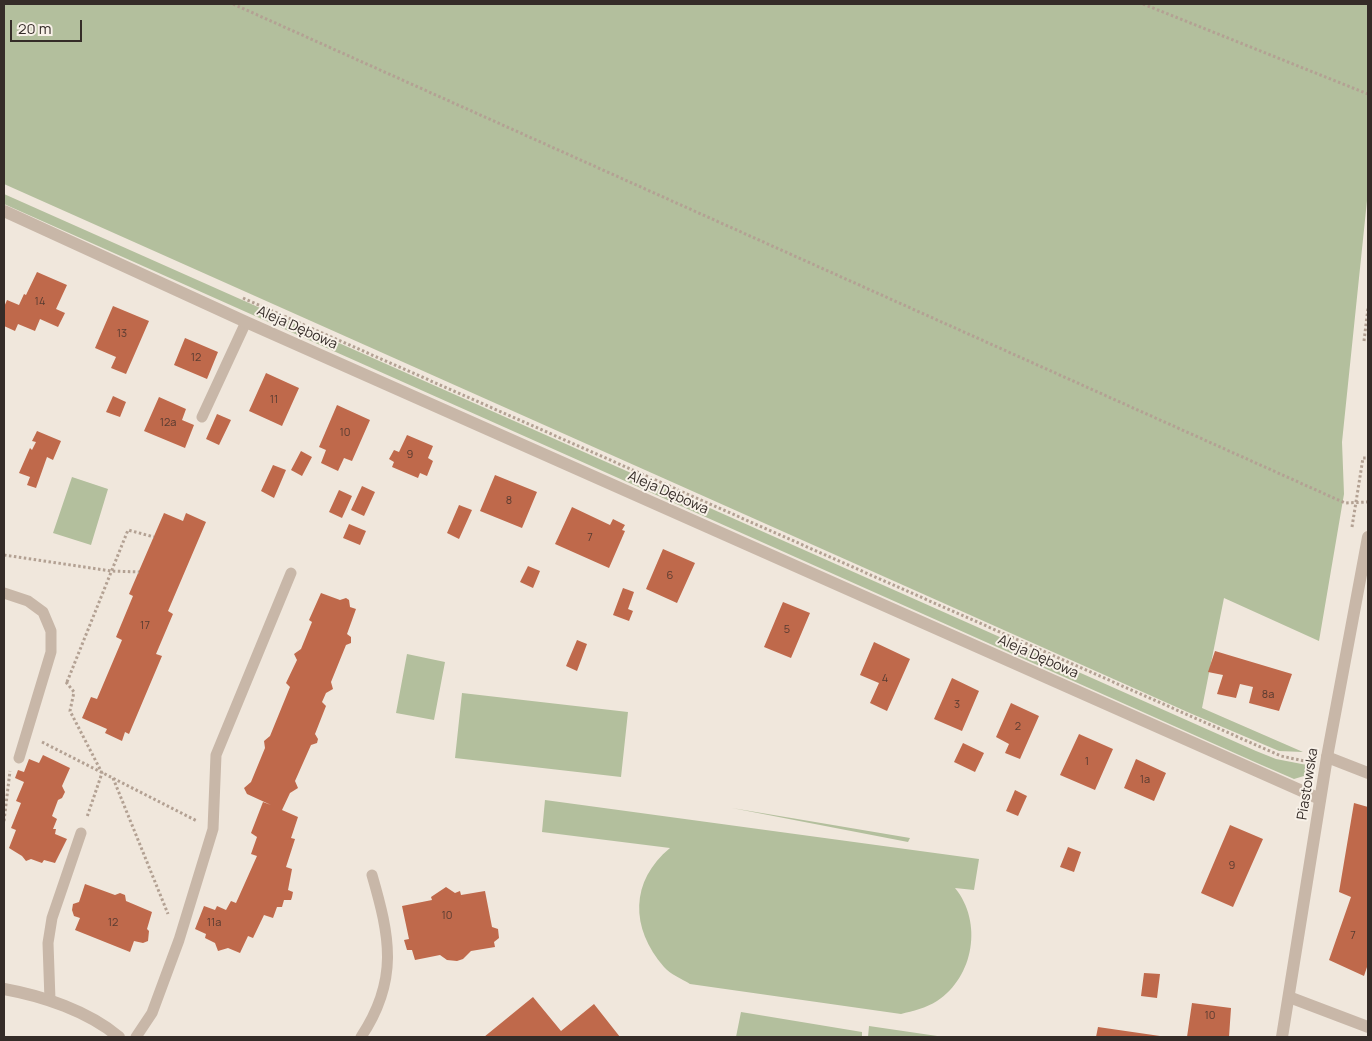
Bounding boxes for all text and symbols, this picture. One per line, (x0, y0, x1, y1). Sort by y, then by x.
scale bar (12, 10, 85, 42)
text: 20 m (18, 18, 51, 39)
house number: 14 (35, 295, 45, 309)
street label: Aleja Dębowa (254, 303, 340, 353)
house number: 13 (117, 327, 127, 341)
house number: 12 (191, 351, 201, 365)
house number: 11 (270, 393, 278, 407)
house number: 12a (160, 416, 176, 430)
house number: 10 (340, 426, 350, 440)
house number: 9 (407, 448, 413, 462)
street label: Aleja Dębowa (625, 468, 711, 518)
house number: 8 (506, 494, 512, 508)
house number: 7 (587, 531, 593, 545)
house number: 6 (667, 569, 673, 583)
house number: 17 (140, 619, 150, 633)
house number: 5 (784, 623, 790, 637)
street label: Aleja Dębowa (995, 632, 1081, 682)
house number: 4 (882, 672, 888, 686)
house number: 8a (1262, 688, 1274, 702)
house number: 3 (954, 698, 960, 712)
house number: 2 (1015, 720, 1021, 734)
street label: Piastowska (1294, 747, 1322, 821)
house number: 1 (1085, 755, 1089, 769)
house number: 1a (1140, 773, 1150, 787)
house number: 9 (1229, 859, 1235, 873)
house number: 10 (442, 909, 452, 923)
house number: 12 (108, 916, 118, 930)
house number: 11a (207, 916, 221, 930)
house number: 7 (1350, 929, 1356, 943)
house number: 10 (1205, 1009, 1215, 1023)

